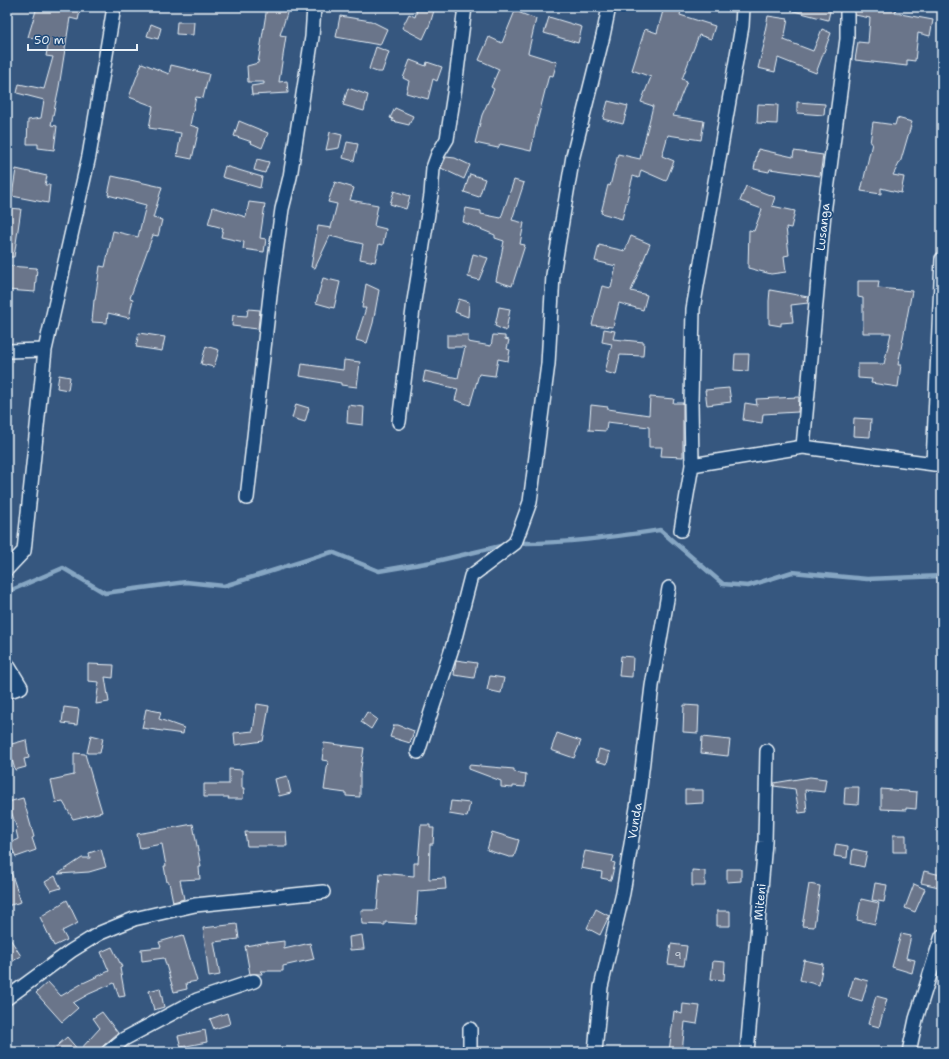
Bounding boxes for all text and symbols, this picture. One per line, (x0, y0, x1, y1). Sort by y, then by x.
scale bar (28, 26, 137, 52)
text: 50 m (34, 32, 64, 48)
street label: Lusanga (813, 202, 834, 252)
street label: Vunda (624, 801, 646, 840)
street label: Miteni (750, 883, 770, 921)
house number: 9 (675, 949, 682, 962)

